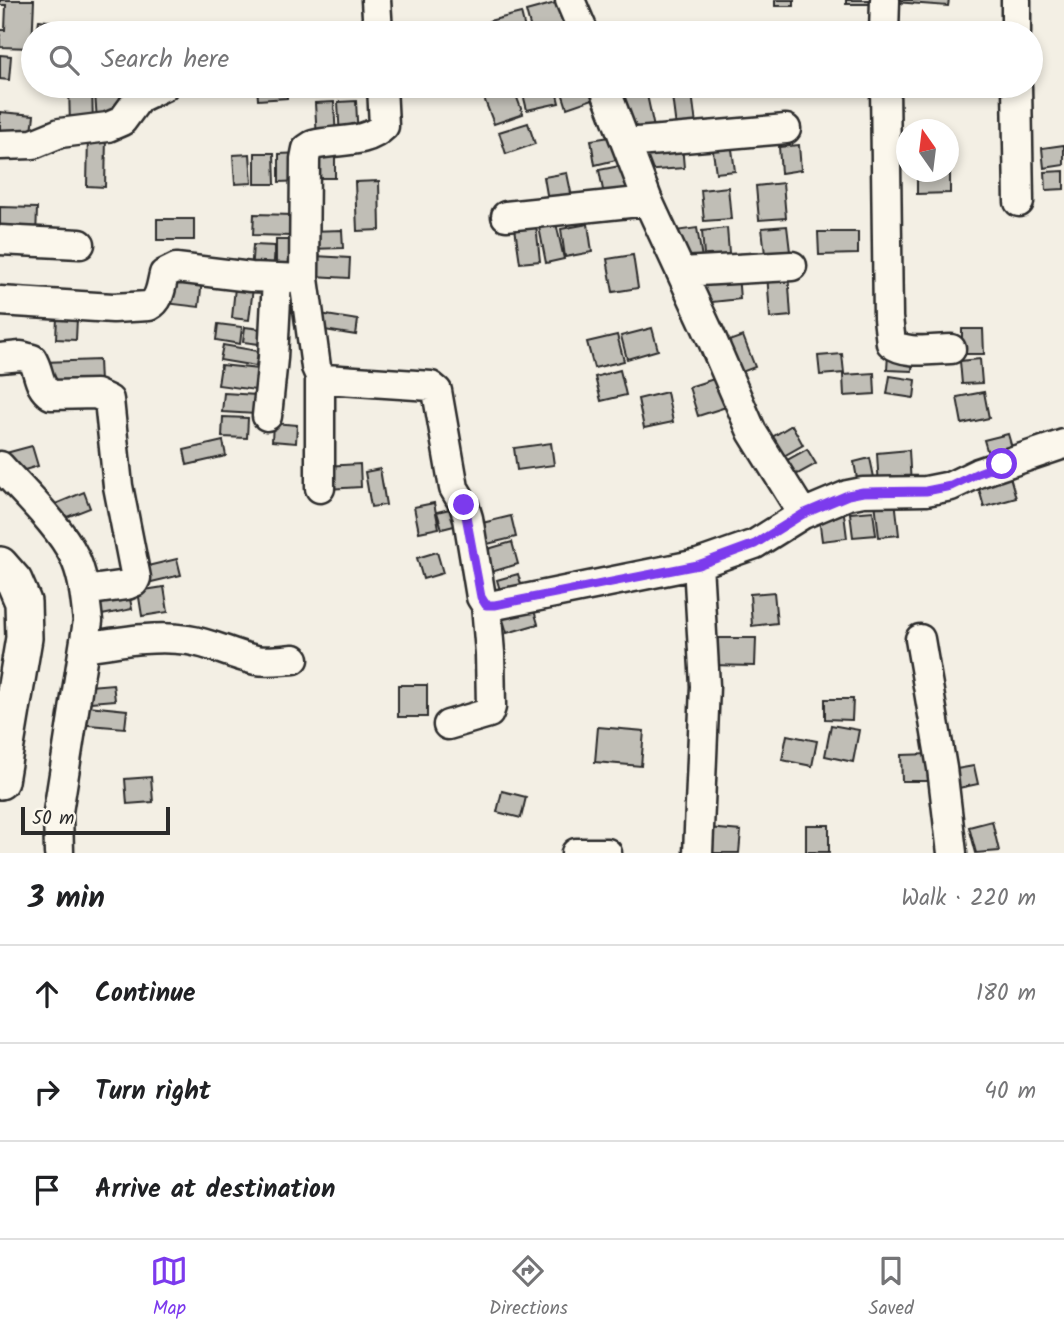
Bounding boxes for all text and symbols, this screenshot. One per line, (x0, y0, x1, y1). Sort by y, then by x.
search box (21, 21, 1043, 98)
text: Search here (101, 39, 229, 81)
icon: search (45, 41, 83, 79)
north arrow (896, 119, 959, 182)
route start (986, 448, 1017, 479)
route end (448, 489, 479, 520)
scale bar (21, 804, 170, 836)
text: 50 m (32, 804, 74, 834)
text: 3 min (28, 875, 105, 923)
text: Walk · 220 m (901, 881, 1036, 917)
text: Continue (95, 973, 196, 1015)
icon: ahead (28, 975, 66, 1013)
text: 180 m (976, 976, 1036, 1012)
text: Turn right (95, 1071, 211, 1113)
icon: right (28, 1073, 66, 1111)
text: 40 m (984, 1074, 1036, 1110)
text: Arrive at destination (95, 1169, 335, 1211)
icon: arrive (28, 1171, 66, 1209)
tab: Map (150, 1252, 188, 1324)
tab: Directions (489, 1252, 568, 1324)
tab: Saved (869, 1252, 914, 1324)

